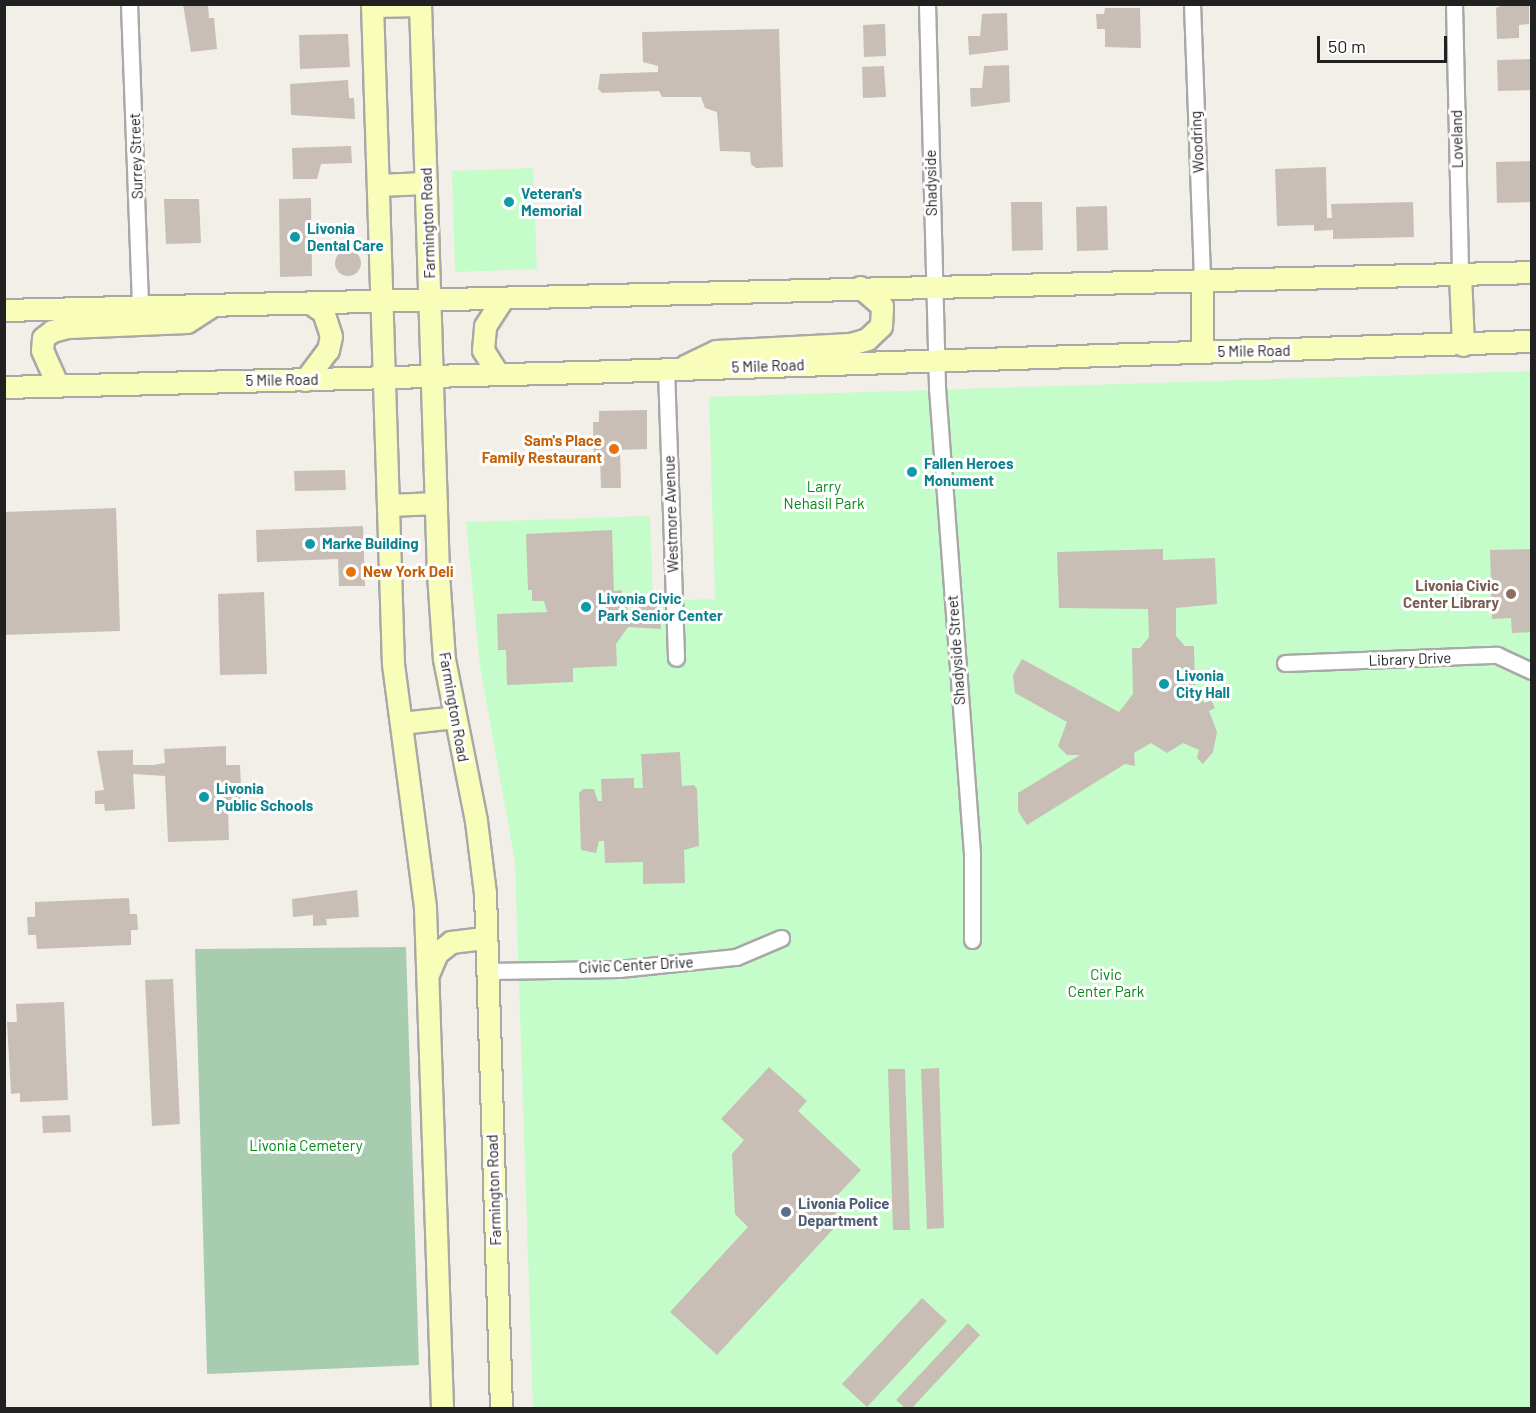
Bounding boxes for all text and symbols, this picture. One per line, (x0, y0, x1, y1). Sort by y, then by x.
scale bar (1320, 24, 1450, 62)
text: 50 m (1328, 35, 1366, 57)
street label: Woodring (1186, 110, 1208, 174)
street label: Loveland (1447, 110, 1467, 168)
street label: Surrey Street (125, 113, 147, 199)
street label: Shadyside (921, 150, 941, 216)
street label: Farmington Road (417, 167, 439, 279)
place label: Veteran's Memorial (521, 184, 582, 219)
marker: Veteran's Memorial (502, 195, 516, 209)
place label: Livonia Dental Care (307, 219, 384, 254)
marker: Livonia Dental Care (288, 230, 302, 244)
street label: 5 Mile Road (1217, 341, 1291, 361)
street label: 5 Mile Road (731, 356, 805, 376)
street label: 5 Mile Road (245, 370, 319, 390)
place label: Sam's Place Family Restaurant (482, 431, 602, 466)
marker: Sam's Place Family Restaurant (607, 442, 621, 456)
place label: Fallen Heroes Monument (924, 454, 1013, 489)
street label: Westmore Avenue (660, 455, 682, 573)
marker: Fallen Heroes Monument (905, 465, 919, 479)
park label: Larry Nehasil Park (784, 477, 864, 512)
place label: Marke Building (322, 535, 419, 553)
marker: Marke Building (303, 537, 317, 551)
place label: New York Deli (363, 563, 454, 581)
marker: New York Deli (344, 565, 358, 579)
place label: Livonia Civic Center Library (1403, 576, 1499, 611)
marker: Livonia Civic Center Library (1504, 587, 1518, 601)
place label: Livonia Civic Park Senior Center (598, 589, 723, 624)
street label: Shadyside Street (943, 594, 969, 706)
marker: Livonia Civic Park Senior Center (579, 600, 593, 614)
street label: Library Drive (1368, 649, 1452, 669)
street label: Farmington Road (435, 651, 473, 763)
place label: Livonia City Hall (1176, 666, 1230, 701)
marker: Livonia City Hall (1157, 677, 1171, 691)
place label: Livonia Public Schools (216, 779, 313, 814)
marker: Livonia Public Schools (197, 790, 211, 804)
street label: Civic Center Drive (578, 953, 694, 977)
park label: Civic Center Park (1068, 965, 1144, 1000)
street label: Farmington Road (483, 1134, 505, 1246)
park label: Livonia Cemetery (249, 1137, 363, 1155)
place label: Livonia Police Department (798, 1194, 890, 1229)
marker: Livonia Police Department (779, 1205, 793, 1219)

